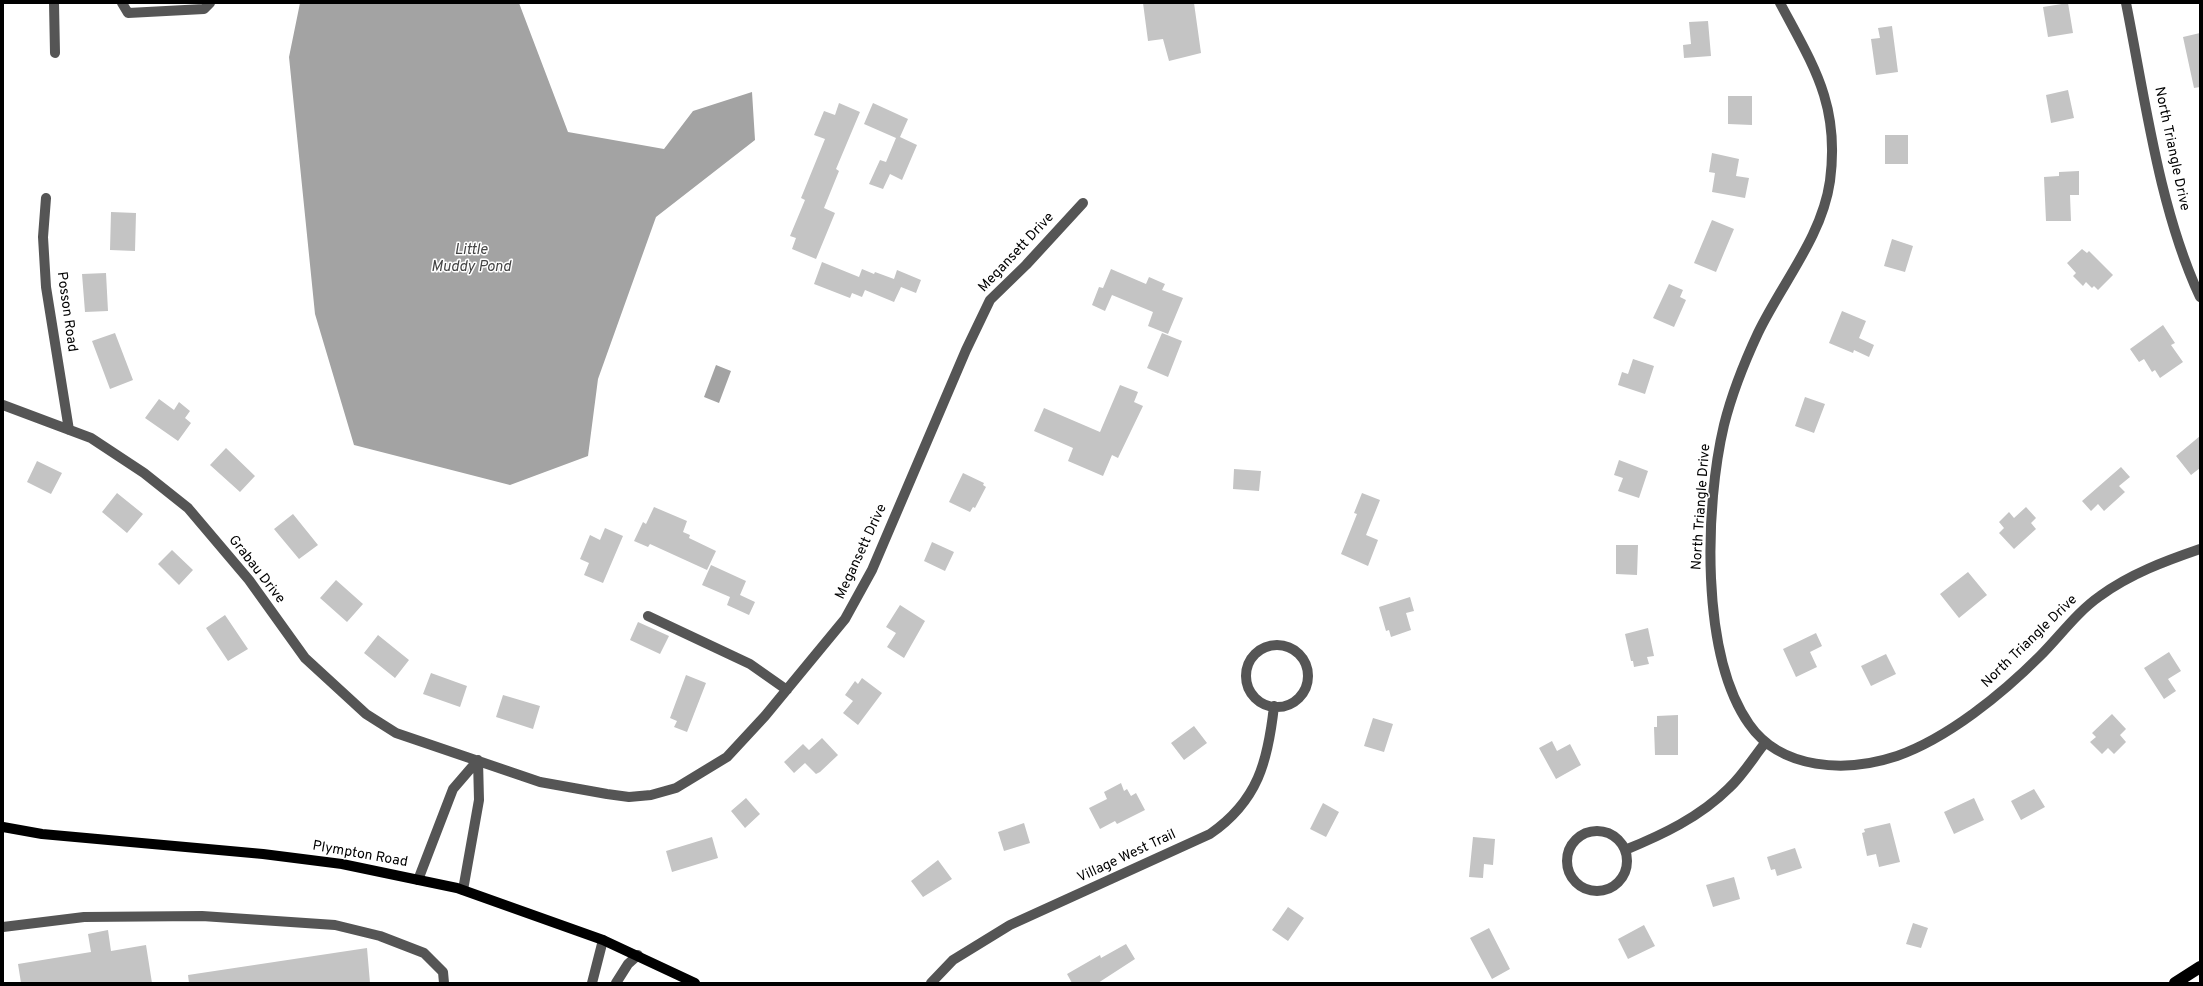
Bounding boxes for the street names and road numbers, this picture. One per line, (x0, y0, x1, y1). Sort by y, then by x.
street label: North Triangle Drive (2150, 85, 2192, 213)
street label: Megansett Drive (976, 210, 1058, 296)
street label: Posson Road (52, 271, 80, 353)
street label: North Triangle Drive (1689, 443, 1715, 571)
street label: Megansett Drive (833, 502, 891, 602)
street label: Grabau Drive (224, 533, 288, 607)
street label: North Triangle Drive (1979, 592, 2081, 692)
street label: Village West Trail (1075, 827, 1179, 887)
street label: Plympton Road (311, 838, 409, 872)

